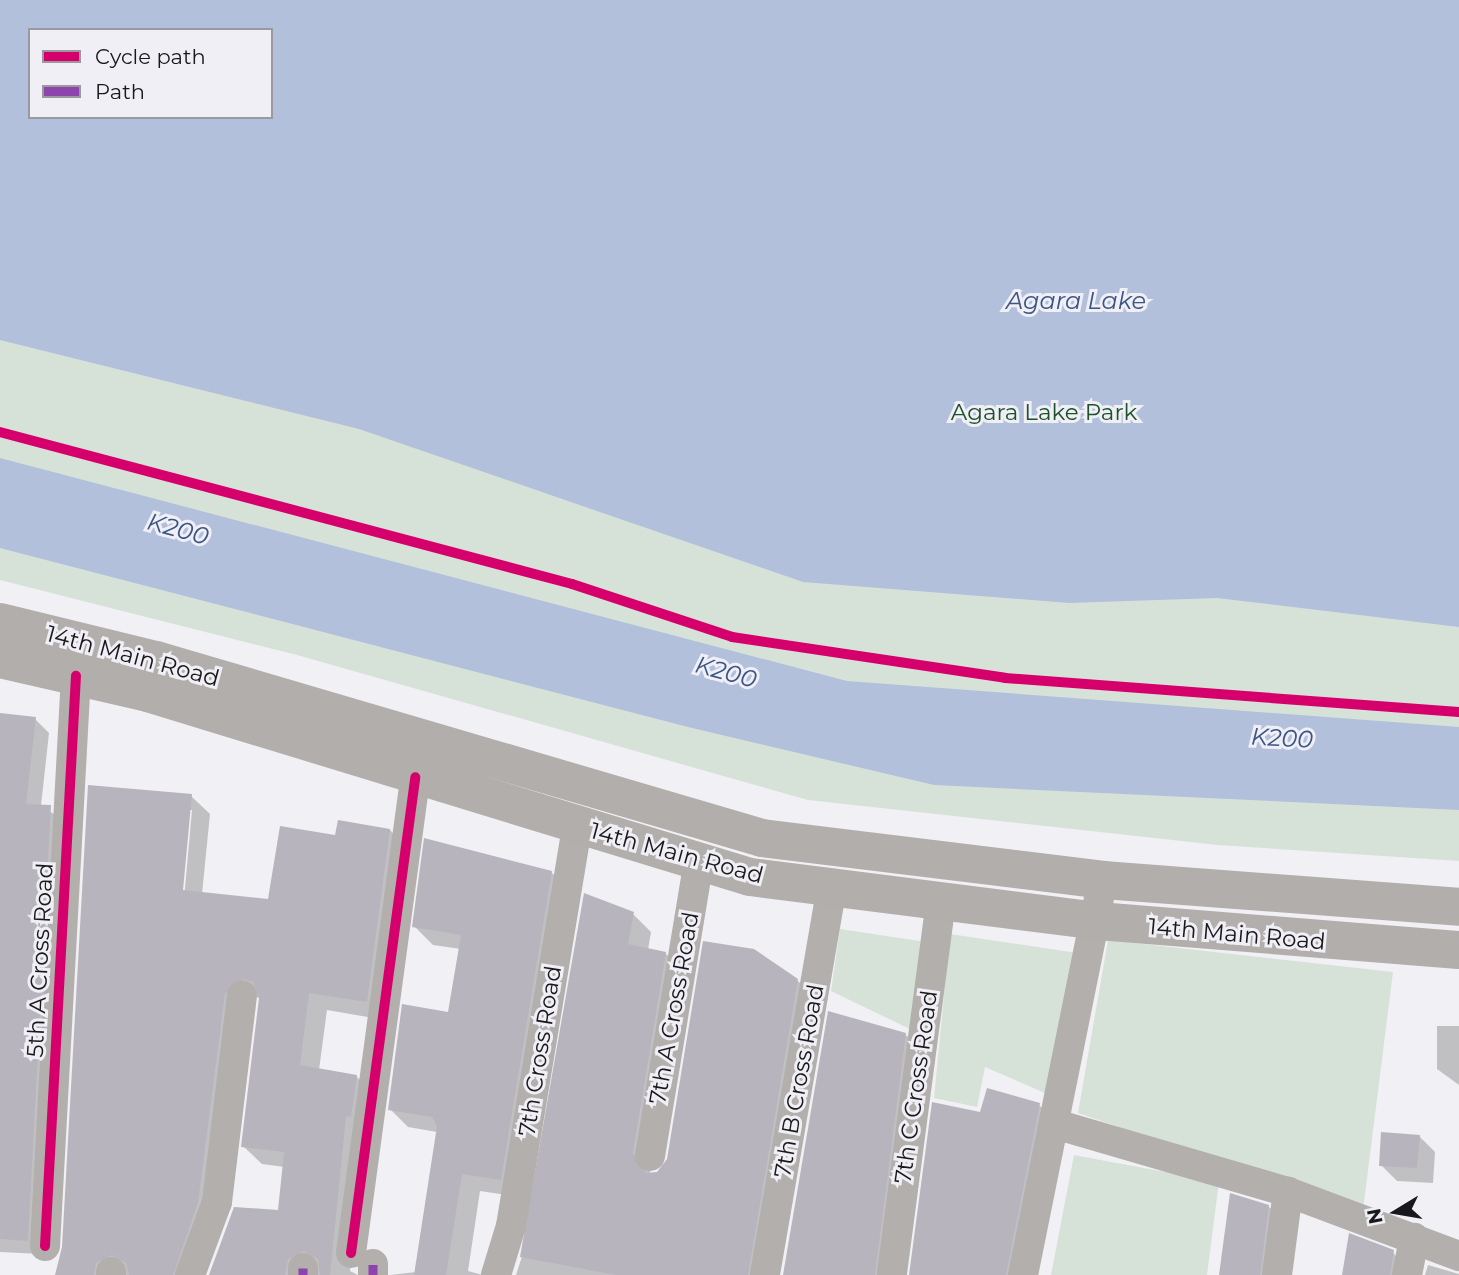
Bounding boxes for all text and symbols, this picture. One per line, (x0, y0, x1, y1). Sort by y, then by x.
legend (28, 28, 273, 119)
text: Cycle path (95, 44, 206, 69)
text: Path (95, 79, 145, 104)
water label: Agara Lake (1006, 287, 1146, 315)
park label: Agara Lake Park (951, 398, 1137, 426)
water label: K200 (144, 507, 212, 551)
street label: 14th Main Road (44, 620, 222, 692)
water label: K200 (692, 650, 760, 694)
water label: K200 (1250, 722, 1314, 754)
street label: 14th Main Road (588, 817, 766, 889)
street label: 5th A Cross Road (21, 862, 59, 1058)
street label: 7th A Cross Road (643, 910, 705, 1106)
street label: 14th Main Road (1147, 913, 1327, 955)
street label: 7th Cross Road (513, 964, 567, 1138)
street label: 7th B Cross Road (768, 982, 830, 1180)
street label: 7th C Cross Road (889, 989, 943, 1185)
north arrow (1361, 1177, 1431, 1247)
text: N (1362, 1206, 1388, 1226)

